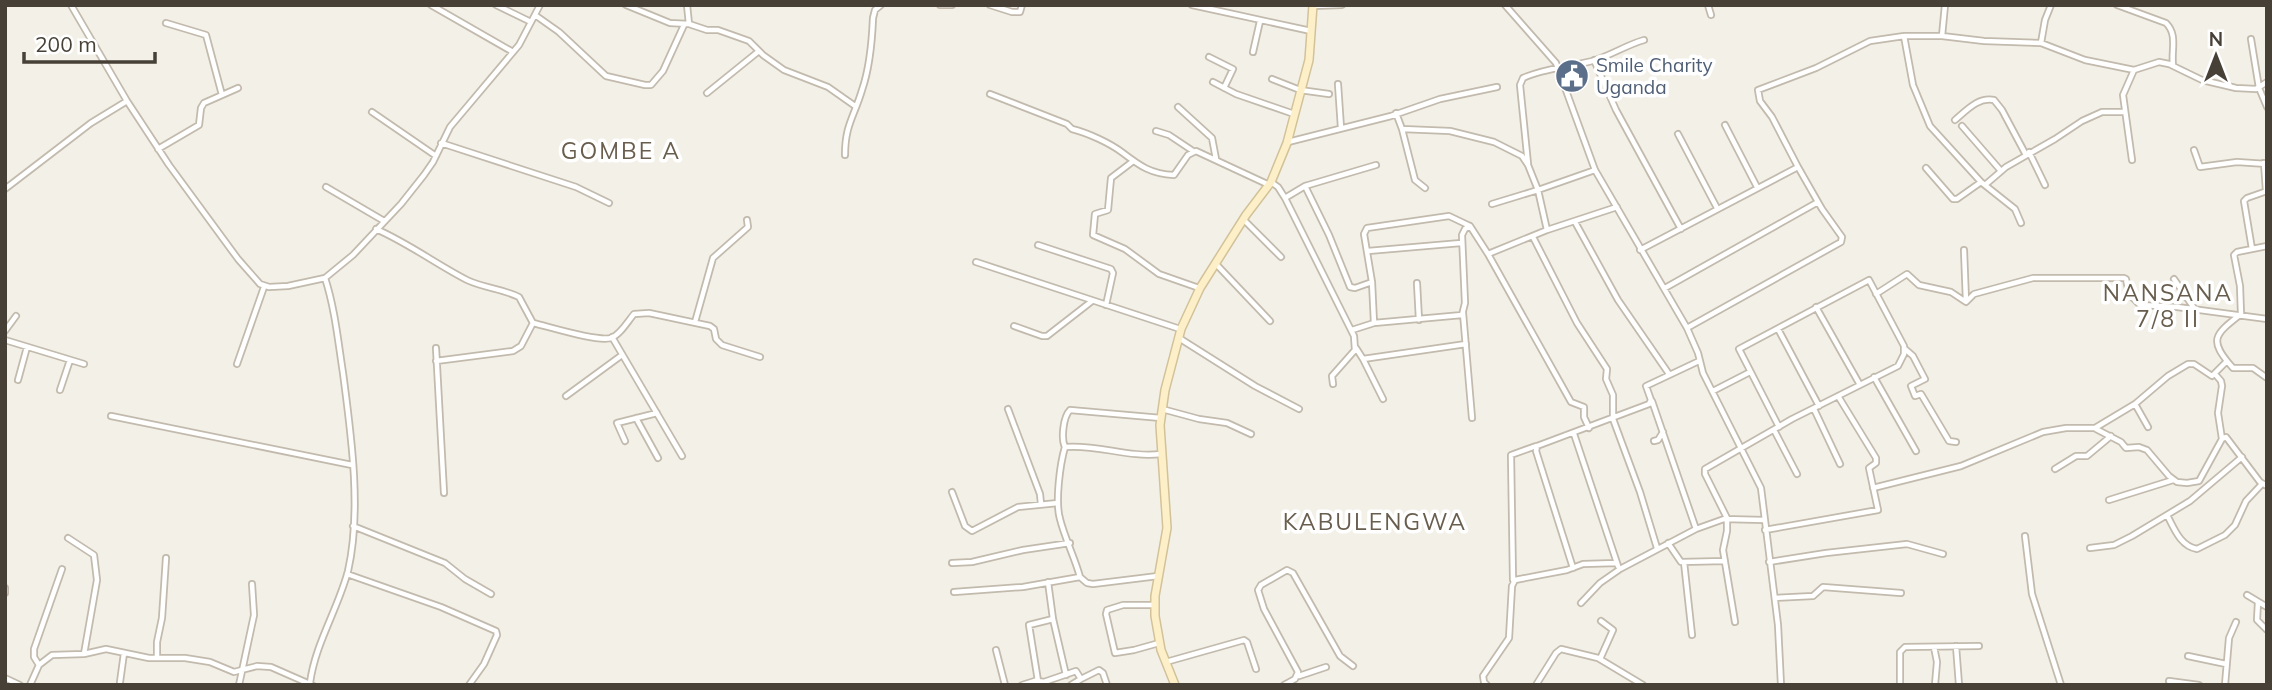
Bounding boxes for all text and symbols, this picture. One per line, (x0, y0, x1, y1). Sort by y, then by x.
scale bar (24, 21, 156, 65)
north arrow (2181, 21, 2251, 91)
text: N (2209, 27, 2223, 51)
text: 200 m (35, 31, 97, 57)
place label: Smile Charity Uganda (1596, 53, 1713, 99)
public building icon: Smile Charity Uganda (1553, 57, 1591, 95)
district label: GOMBE A (561, 136, 681, 165)
district label: NANSANA 7/8 II (2103, 278, 2233, 333)
district label: KABULENGWA (1283, 507, 1467, 536)

